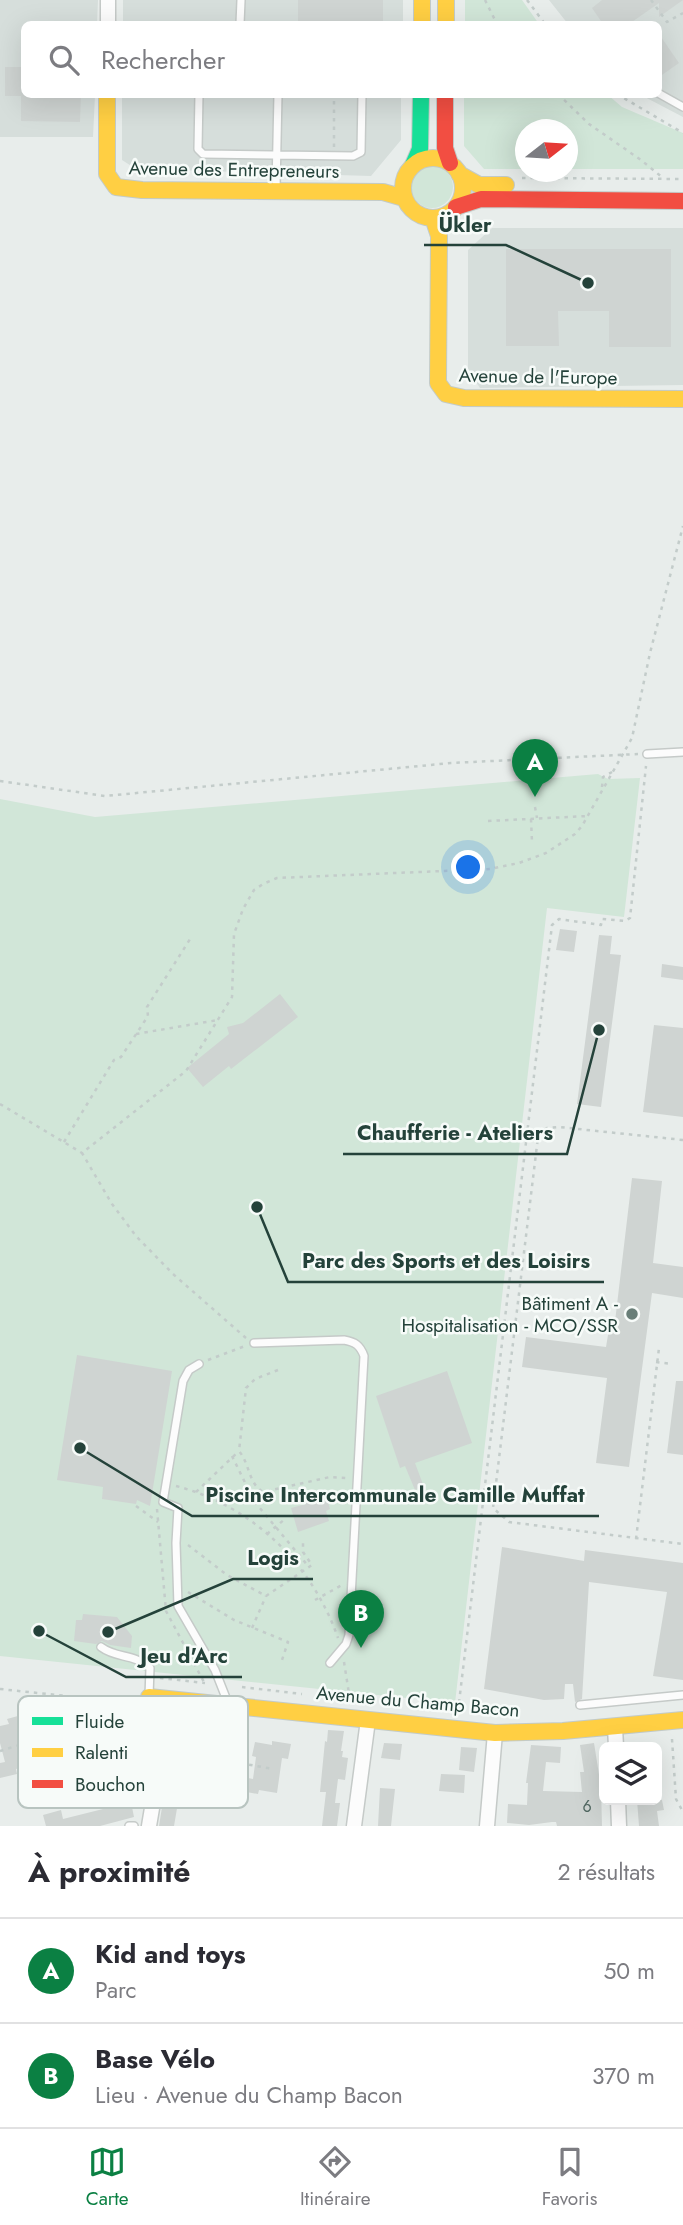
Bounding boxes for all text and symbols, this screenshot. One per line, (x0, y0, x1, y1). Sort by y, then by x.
search box (21, 21, 662, 98)
icon: search (45, 41, 83, 79)
text: Rechercher (101, 41, 225, 79)
north arrow (515, 119, 578, 182)
street label: Avenue des Entrepreneurs (128, 154, 340, 185)
callout: Ükler (424, 203, 506, 245)
text: Ükler (438, 210, 492, 240)
street label: Avenue de l'Europe (458, 362, 618, 391)
pin: A (512, 739, 558, 797)
your location (451, 850, 485, 884)
callout: Chaufferie - Ateliers (343, 1112, 567, 1154)
text: Chaufferie - Ateliers (357, 1118, 553, 1148)
callout: Parc des Sports et des Loisirs (288, 1240, 604, 1282)
text: Parc des Sports et des Loisirs (302, 1246, 590, 1276)
place label: Bâtiment A - Hospitalisation - MCO/SSR (401, 1290, 618, 1339)
marker: Bâtiment A - Hospitalisation - MCO/SSR (624, 1306, 640, 1322)
callout: Piscine Intercommunale Camille Muffat (192, 1474, 599, 1516)
text: Piscine Intercommunale Camille Muffat (205, 1480, 585, 1510)
callout: Logis (233, 1537, 313, 1579)
text: Logis (247, 1543, 299, 1573)
pin: B (338, 1590, 384, 1648)
callout: Jeu d'Arc (126, 1635, 242, 1677)
text: Jeu d'Arc (136, 1641, 228, 1671)
street label: Avenue du Champ Bacon (315, 1679, 521, 1724)
legend (18, 1696, 248, 1808)
text: Fluide (75, 1708, 125, 1735)
text: Ralenti (75, 1739, 128, 1766)
map controls (599, 1742, 662, 1805)
button: layers (599, 1742, 662, 1805)
text: Bouchon (75, 1771, 145, 1798)
house number: 6 (582, 1795, 592, 1818)
text: À proximité (28, 1850, 191, 1893)
text: 2 résultats (558, 1855, 655, 1889)
text: Kid and toys (95, 1935, 246, 1973)
text: A (43, 1954, 59, 1988)
text: 50 m (603, 1954, 655, 1988)
text: Parc (95, 1973, 137, 2007)
text: Base Vélo (95, 2040, 215, 2078)
text: B (43, 2059, 59, 2093)
text: 370 m (592, 2059, 655, 2093)
text: Lieu · Avenue du Champ Bacon (95, 2078, 403, 2112)
tab: Carte (86, 2143, 129, 2212)
tab: Itinéraire (300, 2143, 371, 2212)
tab: Favoris (542, 2143, 597, 2212)

